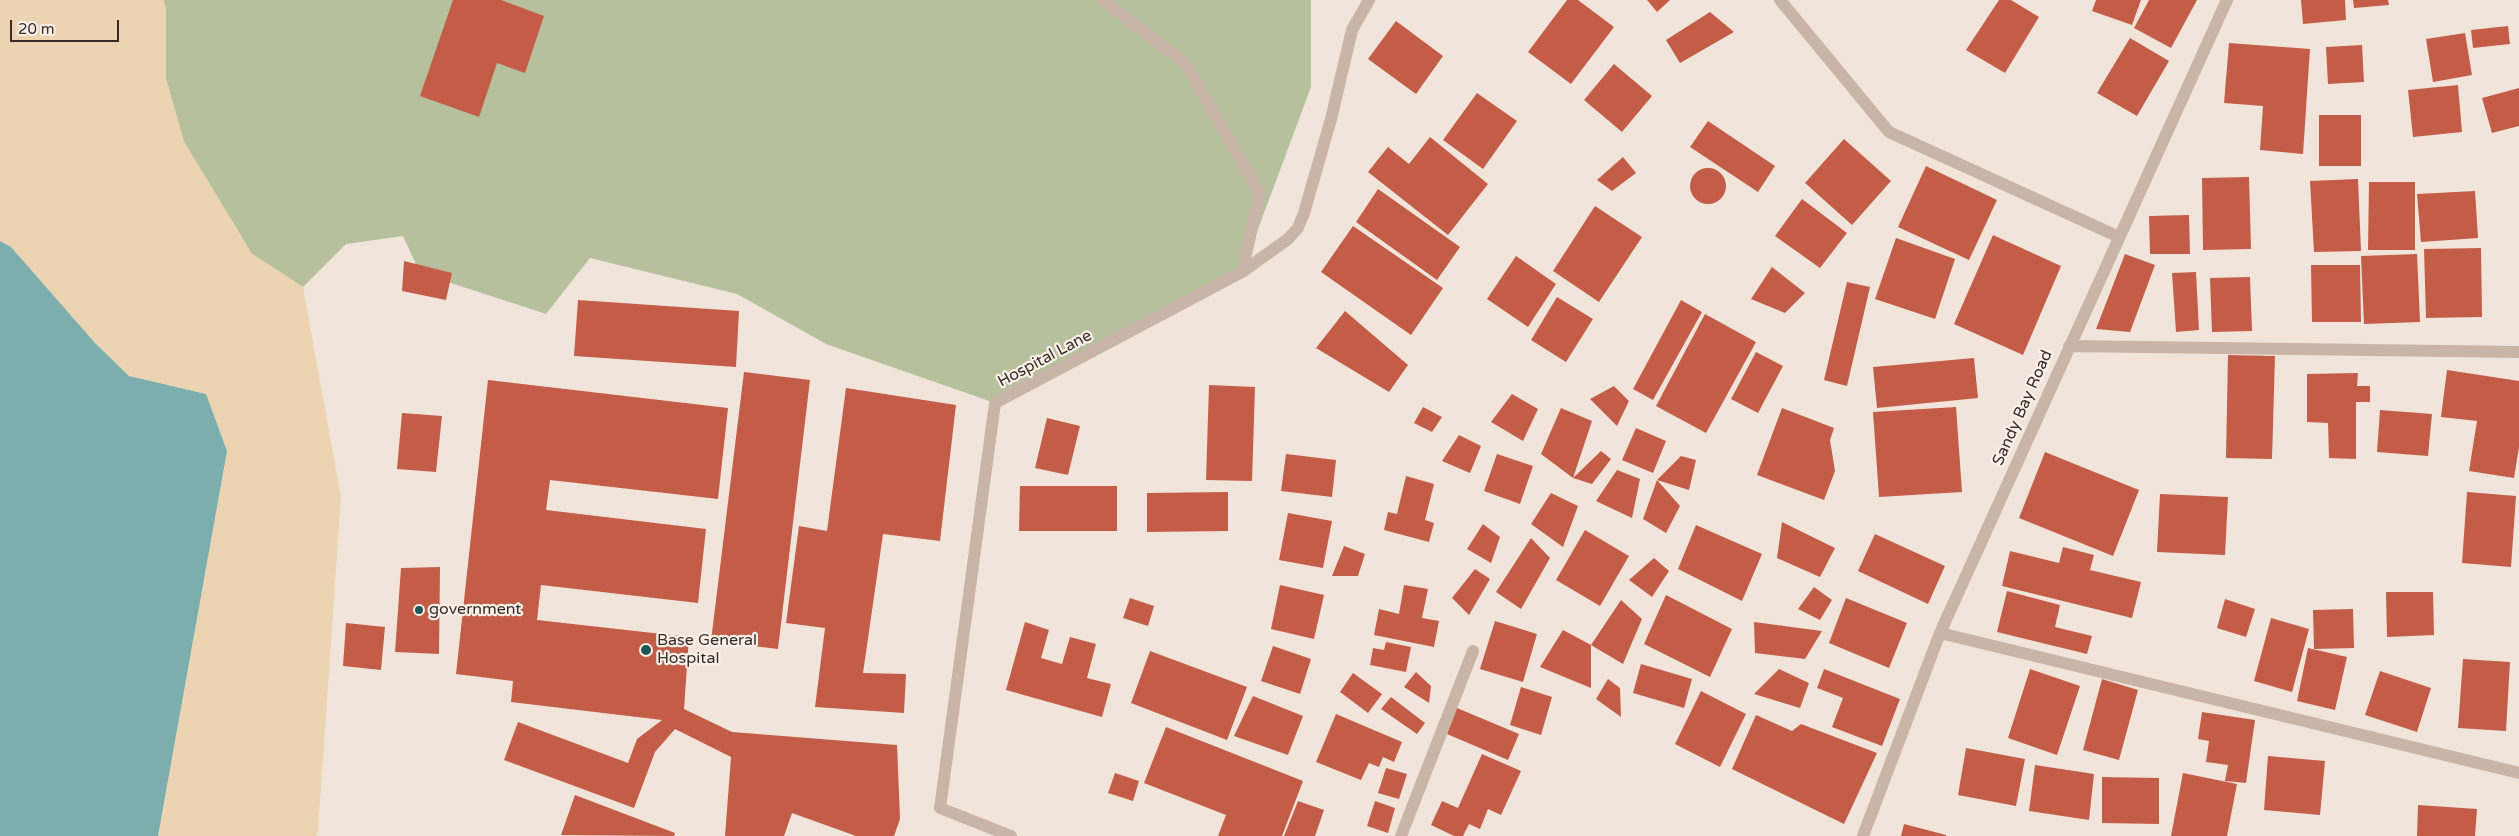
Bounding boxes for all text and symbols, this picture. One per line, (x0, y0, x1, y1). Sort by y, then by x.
scale bar (12, 10, 121, 42)
text: 20 m (18, 20, 55, 38)
street label: Hospital Lane (995, 326, 1095, 392)
street label: Sandy Bay Road (1989, 347, 2057, 469)
place label: government (429, 600, 521, 620)
marker: government (413, 604, 425, 616)
place label: Base General Hospital (657, 631, 757, 669)
marker: Base General Hospital (639, 643, 653, 657)

